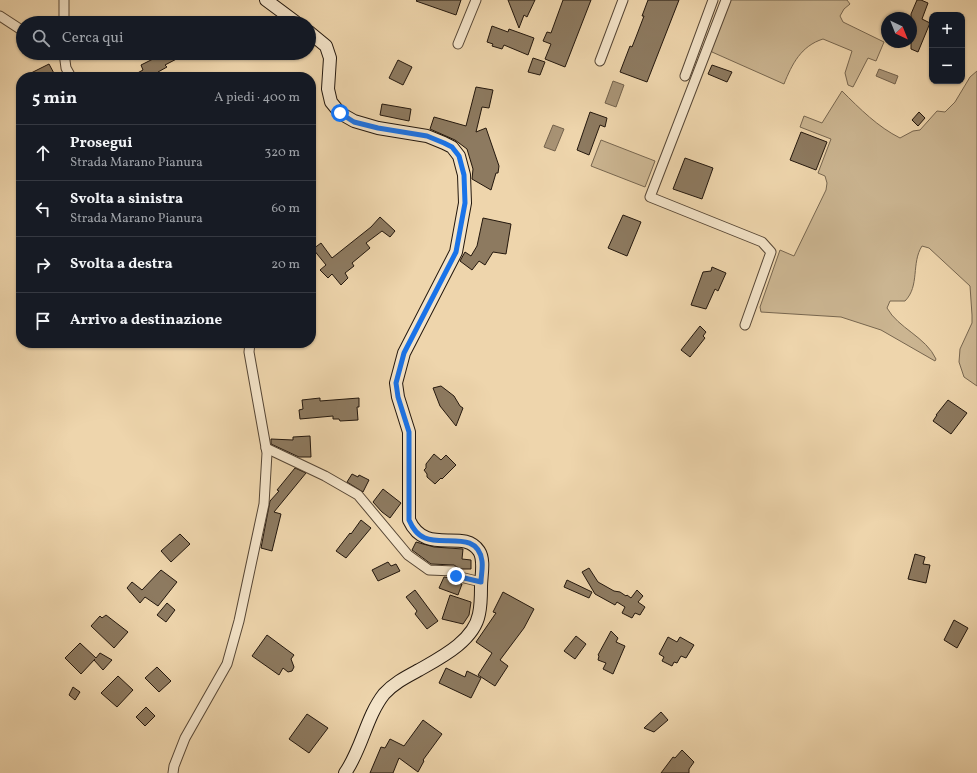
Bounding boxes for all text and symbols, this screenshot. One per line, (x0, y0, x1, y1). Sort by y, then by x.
north arrow (881, 12, 917, 48)
map controls (929, 12, 965, 84)
button: + (929, 12, 965, 48)
search box (16, 16, 316, 60)
icon: search (30, 27, 52, 49)
text: Cerca qui (62, 28, 124, 49)
button: − (929, 48, 965, 84)
text: 5 min (32, 87, 77, 110)
text: A piedi · 400 m (214, 89, 300, 107)
route start (331, 104, 349, 122)
text: Prosegui (70, 133, 133, 154)
icon: ahead (32, 142, 54, 164)
text: 320 m (265, 144, 300, 162)
text: Strada Marano Pianura (70, 154, 203, 172)
text: Svolta a sinistra (70, 189, 183, 210)
icon: left (32, 198, 54, 220)
text: 60 m (272, 200, 300, 218)
text: Strada Marano Pianura (70, 210, 203, 228)
icon: right (32, 254, 54, 276)
text: Svolta a destra (70, 254, 173, 275)
text: 20 m (271, 256, 300, 274)
icon: arrive (32, 310, 54, 332)
text: Arrivo a destinazione (70, 310, 222, 331)
route end (447, 567, 465, 585)

